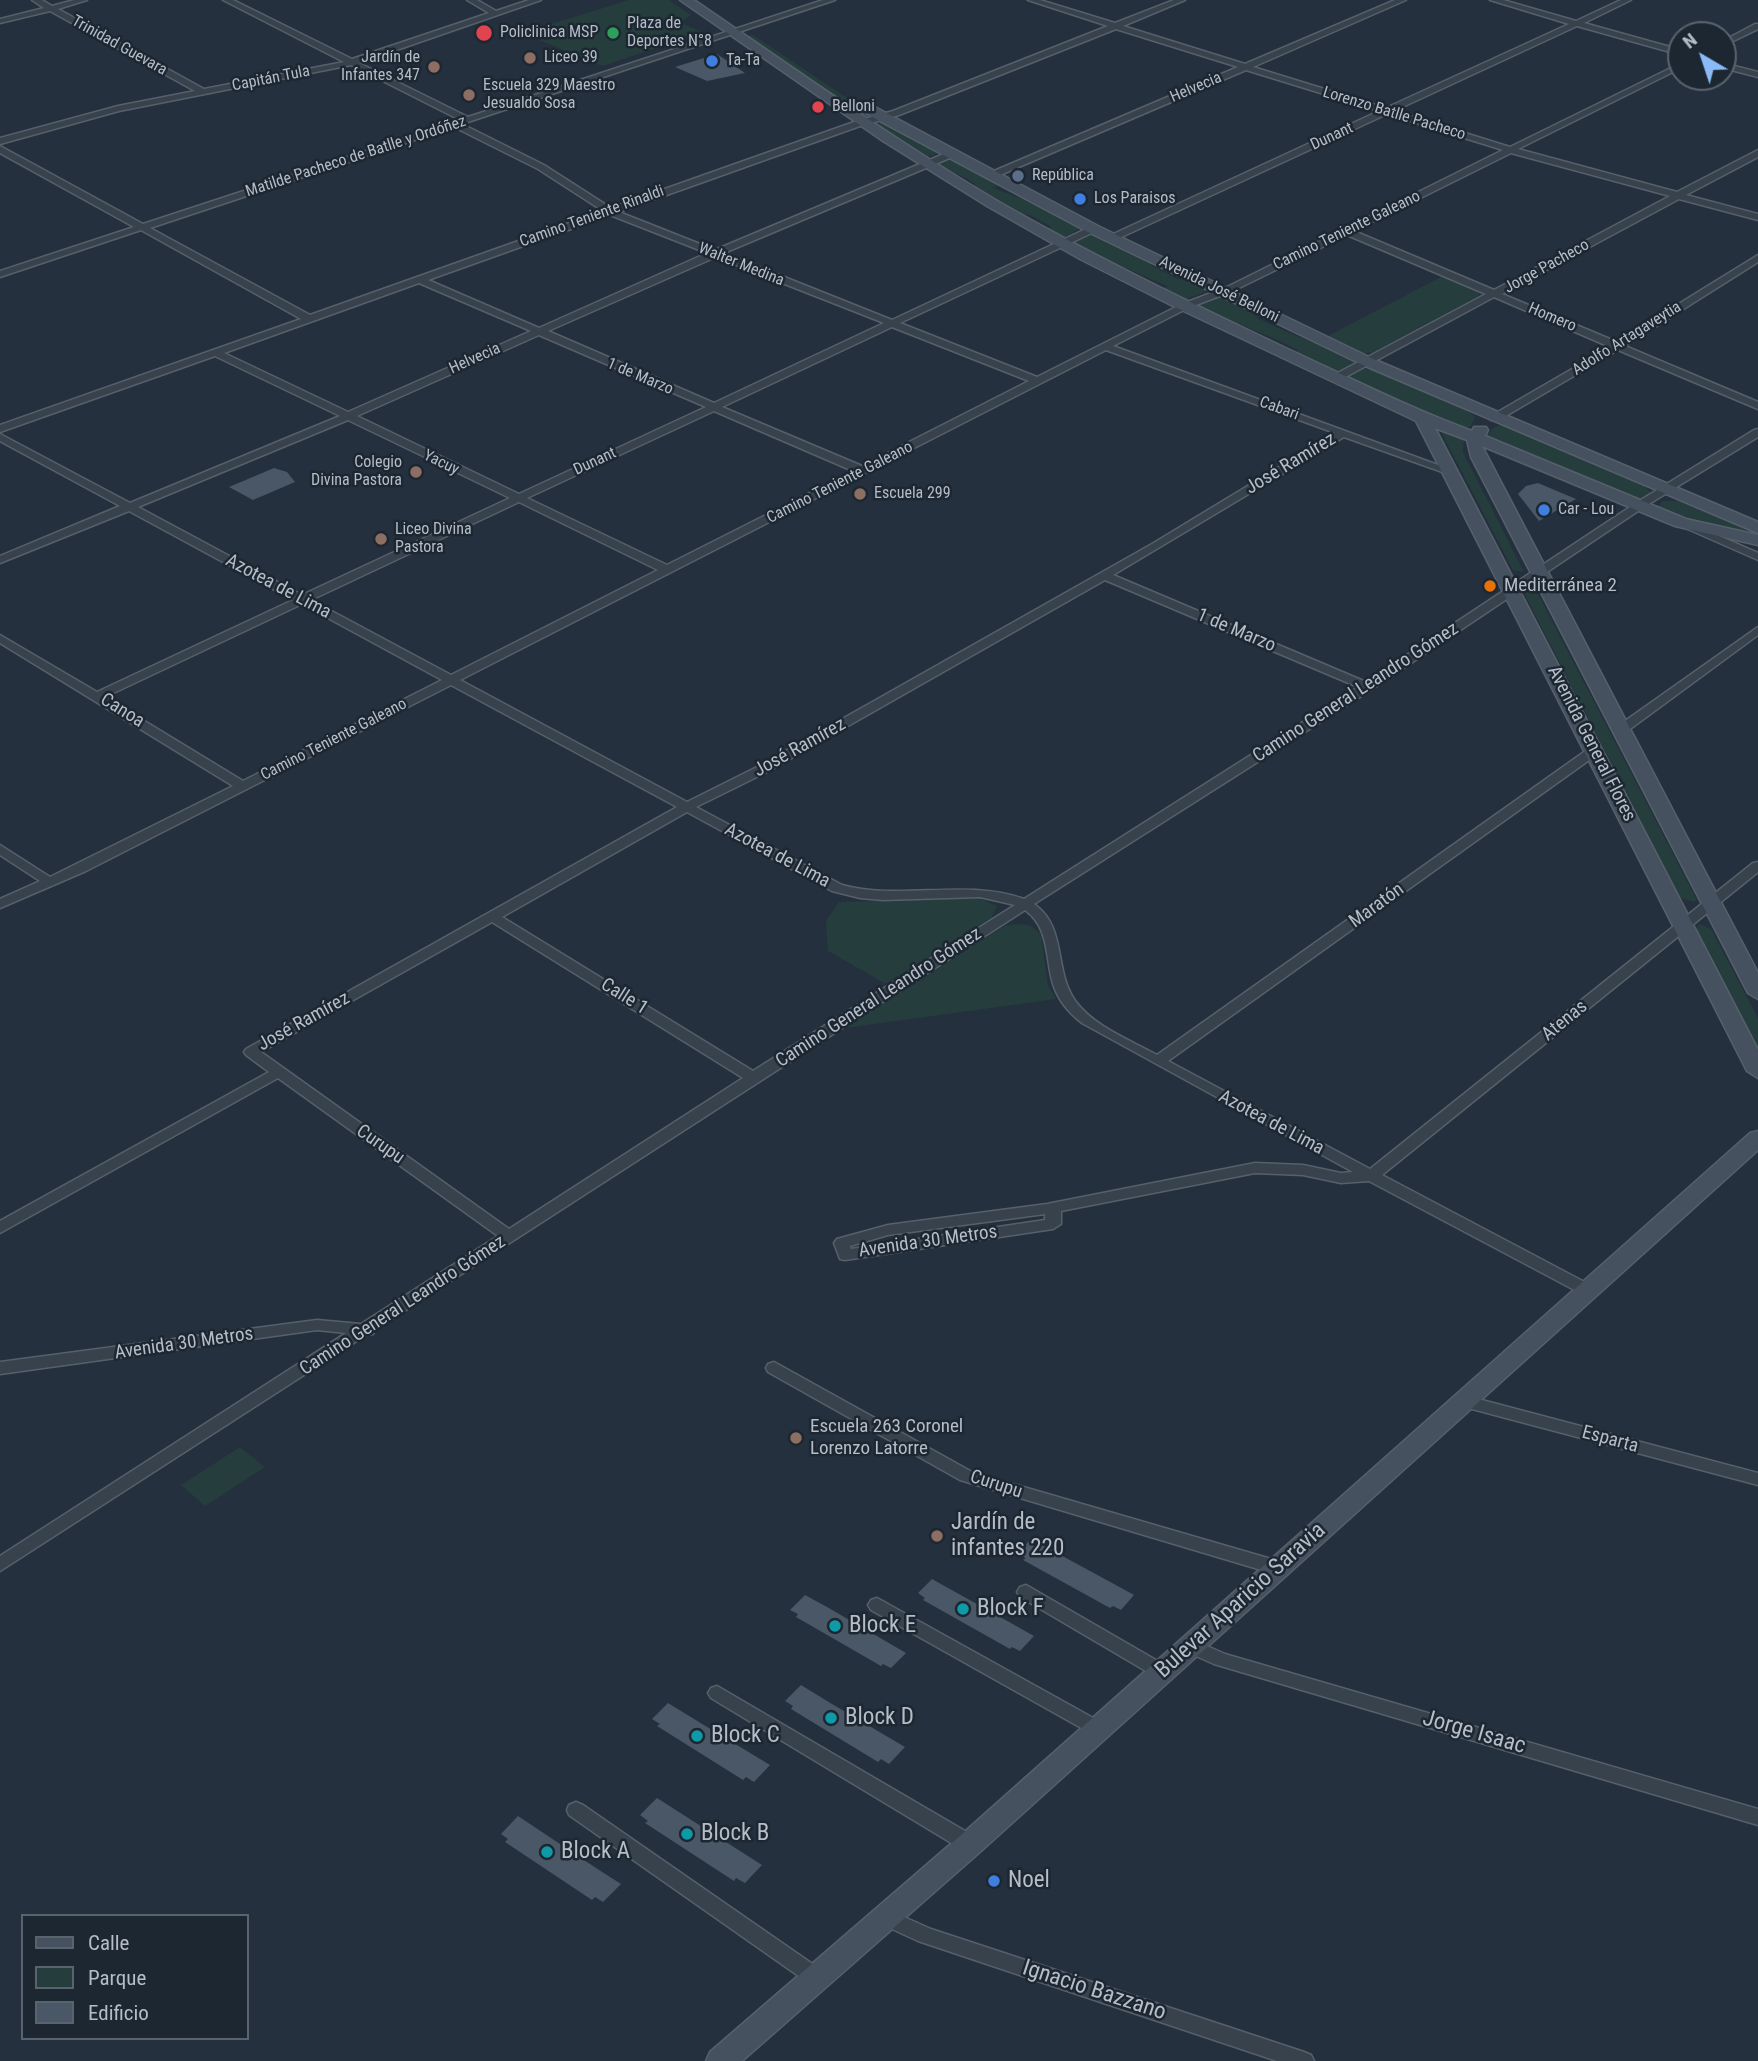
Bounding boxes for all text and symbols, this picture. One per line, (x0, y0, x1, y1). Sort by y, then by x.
street label: Trinidad Guevara (68, 12, 170, 80)
place label: Plaza de Deportes N°8 (627, 14, 712, 52)
north arrow (1667, 21, 1737, 91)
marker: Policlinica MSP (474, 23, 494, 43)
place label: Policlinica MSP (500, 23, 598, 43)
marker: Plaza de Deportes N°8 (605, 25, 621, 41)
text: N (1678, 28, 1701, 53)
place label: Jardín de Infantes 347 (341, 48, 420, 86)
place label: Liceo 39 (544, 48, 598, 68)
marker: Liceo 39 (522, 50, 538, 66)
place label: Ta-Ta (726, 51, 760, 71)
marker: Ta-Ta (704, 53, 720, 69)
marker: Jardín de Infantes 347 (426, 59, 442, 75)
street label: Capitán Tula (231, 62, 311, 96)
street label: Helvecia (1167, 69, 1225, 107)
place label: Escuela 329 Maestro Jesualdo Sosa (483, 76, 615, 114)
street label: Lorenzo Batlle Pacheco (1320, 83, 1468, 145)
marker: Escuela 329 Maestro Jesualdo Sosa (461, 87, 477, 103)
place label: Belloni (832, 97, 875, 117)
marker: Belloni (810, 99, 826, 115)
street label: Matilde Pacheco de Batlle y Ordóñez (243, 112, 469, 202)
street label: Dunant (1308, 119, 1356, 155)
place label: República (1032, 166, 1094, 186)
marker: República (1010, 168, 1026, 184)
street label: Camino Teniente Rinaldi (517, 182, 667, 252)
street label: Camino Teniente Galeano (1270, 187, 1424, 275)
place label: Los Paraisos (1094, 189, 1176, 209)
marker: Los Paraisos (1072, 191, 1088, 207)
street label: Jorge Pacheco (1501, 236, 1593, 298)
street label: Walter Medina (695, 239, 787, 291)
street label: Avenida José Belloni (1156, 253, 1282, 327)
street label: Adolfo Artagaveytia (1569, 298, 1685, 380)
street label: Homero (1525, 299, 1579, 337)
street label: Helvecia (446, 339, 504, 379)
street label: 1 de Marzo (604, 354, 676, 400)
street label: Cabari (1257, 393, 1301, 425)
street label: José Ramírez (1242, 428, 1340, 500)
street label: Camino Teniente Galeano (764, 438, 916, 528)
street label: Dunant (571, 444, 619, 480)
street label: Yacuy (420, 446, 462, 480)
place label: Colegio Divina Pastora (311, 453, 402, 491)
marker: Colegio Divina Pastora (408, 464, 424, 480)
place label: Escuela 299 (874, 484, 951, 504)
marker: Escuela 299 (852, 486, 868, 502)
place label: Car - Lou (1558, 500, 1614, 520)
marker: Car - Lou (1536, 502, 1552, 518)
place label: Liceo Divina Pastora (395, 520, 472, 558)
marker: Liceo Divina Pastora (373, 531, 389, 547)
street label: Azotea de Lima (221, 550, 335, 624)
place label: Mediterránea 2 (1504, 575, 1617, 597)
marker: Mediterránea 2 (1482, 578, 1498, 594)
street label: 1 de Marzo (1193, 604, 1279, 658)
street label: Camino General Leandro Gómez (1249, 618, 1463, 768)
street label: Avenida General Flores (1542, 662, 1640, 826)
street label: Canoa (96, 689, 148, 733)
street label: Camino Teniente Galeano (258, 695, 410, 785)
street label: José Ramírez (750, 713, 850, 783)
street label: Azotea de Lima (720, 819, 834, 893)
street label: Maratón (1345, 879, 1409, 933)
street label: Camino General Leandro Gómez (772, 923, 986, 1073)
street label: Calle 1 (596, 974, 652, 1020)
street label: José Ramírez (254, 987, 354, 1057)
street label: Atenas (1538, 996, 1592, 1046)
street label: Azotea de Lima (1214, 1086, 1328, 1160)
street label: Curupu (352, 1120, 408, 1170)
street label: Avenida 30 Metros (857, 1221, 999, 1263)
street label: Camino General Leandro Gómez (296, 1231, 510, 1381)
street label: Avenida 30 Metros (113, 1323, 255, 1365)
place label: Escuela 263 Coronel Lorenzo Latorre (810, 1416, 963, 1460)
street label: Esparta (1579, 1422, 1641, 1458)
marker: Escuela 263 Coronel Lorenzo Latorre (788, 1430, 804, 1446)
street label: Curupu (967, 1466, 1025, 1504)
place label: Jardín de infantes 220 (951, 1509, 1064, 1563)
street label: Bulevar Aparicio Saravia (1150, 1517, 1332, 1685)
marker: Jardín de infantes 220 (929, 1528, 945, 1544)
place label: Block F (977, 1595, 1044, 1623)
marker: Block F (955, 1601, 971, 1617)
place label: Block E (849, 1612, 916, 1640)
marker: Block E (827, 1618, 843, 1634)
place label: Block D (845, 1704, 914, 1732)
street label: Jorge Isaac (1419, 1705, 1529, 1761)
marker: Block D (823, 1710, 839, 1726)
place label: Block C (711, 1722, 780, 1750)
marker: Block C (689, 1728, 705, 1744)
place label: Block B (701, 1820, 769, 1848)
marker: Block B (679, 1826, 695, 1842)
place label: Block A (561, 1838, 630, 1866)
marker: Block A (539, 1844, 555, 1860)
place label: Noel (1008, 1867, 1050, 1895)
marker: Noel (986, 1873, 1002, 1889)
legend (21, 1914, 248, 2040)
text: Calle (88, 1931, 129, 1955)
street label: Ignacio Bazzano (1019, 1955, 1169, 2027)
text: Parque (88, 1966, 146, 1990)
text: Edificio (88, 2001, 149, 2025)

